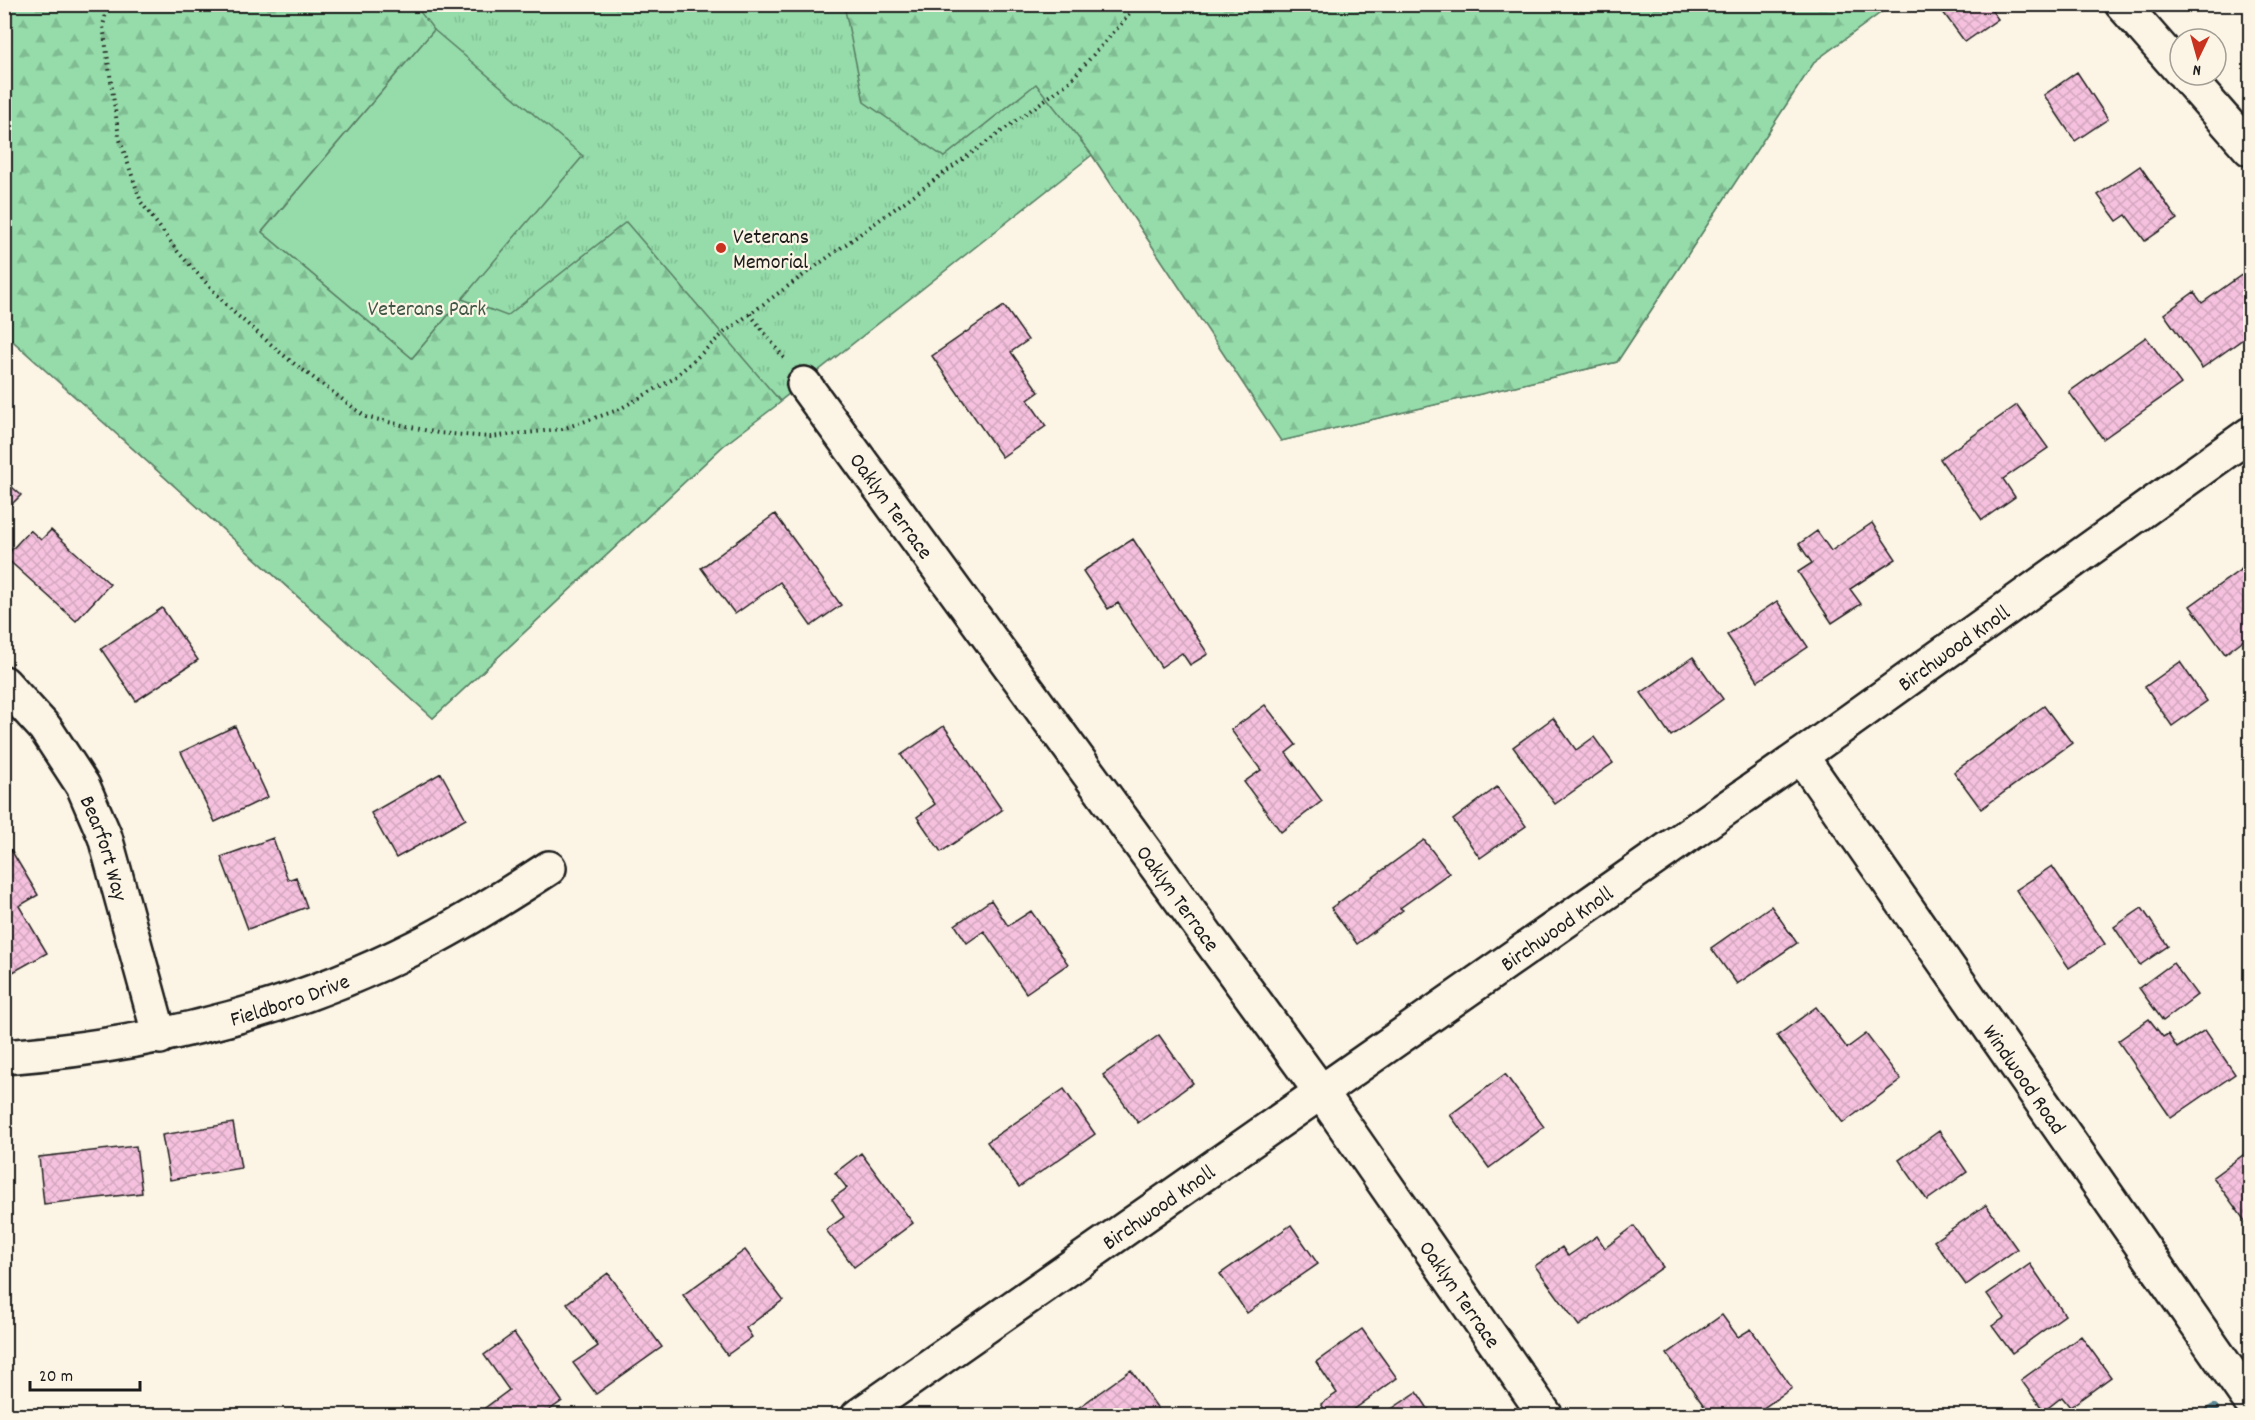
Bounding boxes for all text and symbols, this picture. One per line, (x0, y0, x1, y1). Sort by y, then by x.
north arrow (2168, 27, 2228, 87)
text: N (2192, 58, 2202, 81)
place label: Veterans Memorial (733, 223, 809, 279)
marker: Veterans Memorial (714, 241, 728, 255)
park label: Veterans Park (368, 295, 486, 326)
street label: Oaklyn Terrace (840, 448, 939, 567)
street label: Birchwood Knoll (1893, 599, 2017, 701)
street label: Bearfort Way (70, 791, 134, 906)
street label: Oaklyn Terrace (1127, 840, 1226, 959)
street label: Birchwood Knoll (1495, 880, 1621, 981)
street label: Fieldboro Drive (227, 967, 355, 1037)
street label: Windwood Road (1974, 1019, 2072, 1142)
street label: Birchwood Knoll (1097, 1159, 1223, 1259)
street label: Oaklyn Terrace (1410, 1235, 1506, 1356)
scale bar (30, 1354, 140, 1392)
text: 20 m (39, 1365, 73, 1390)

